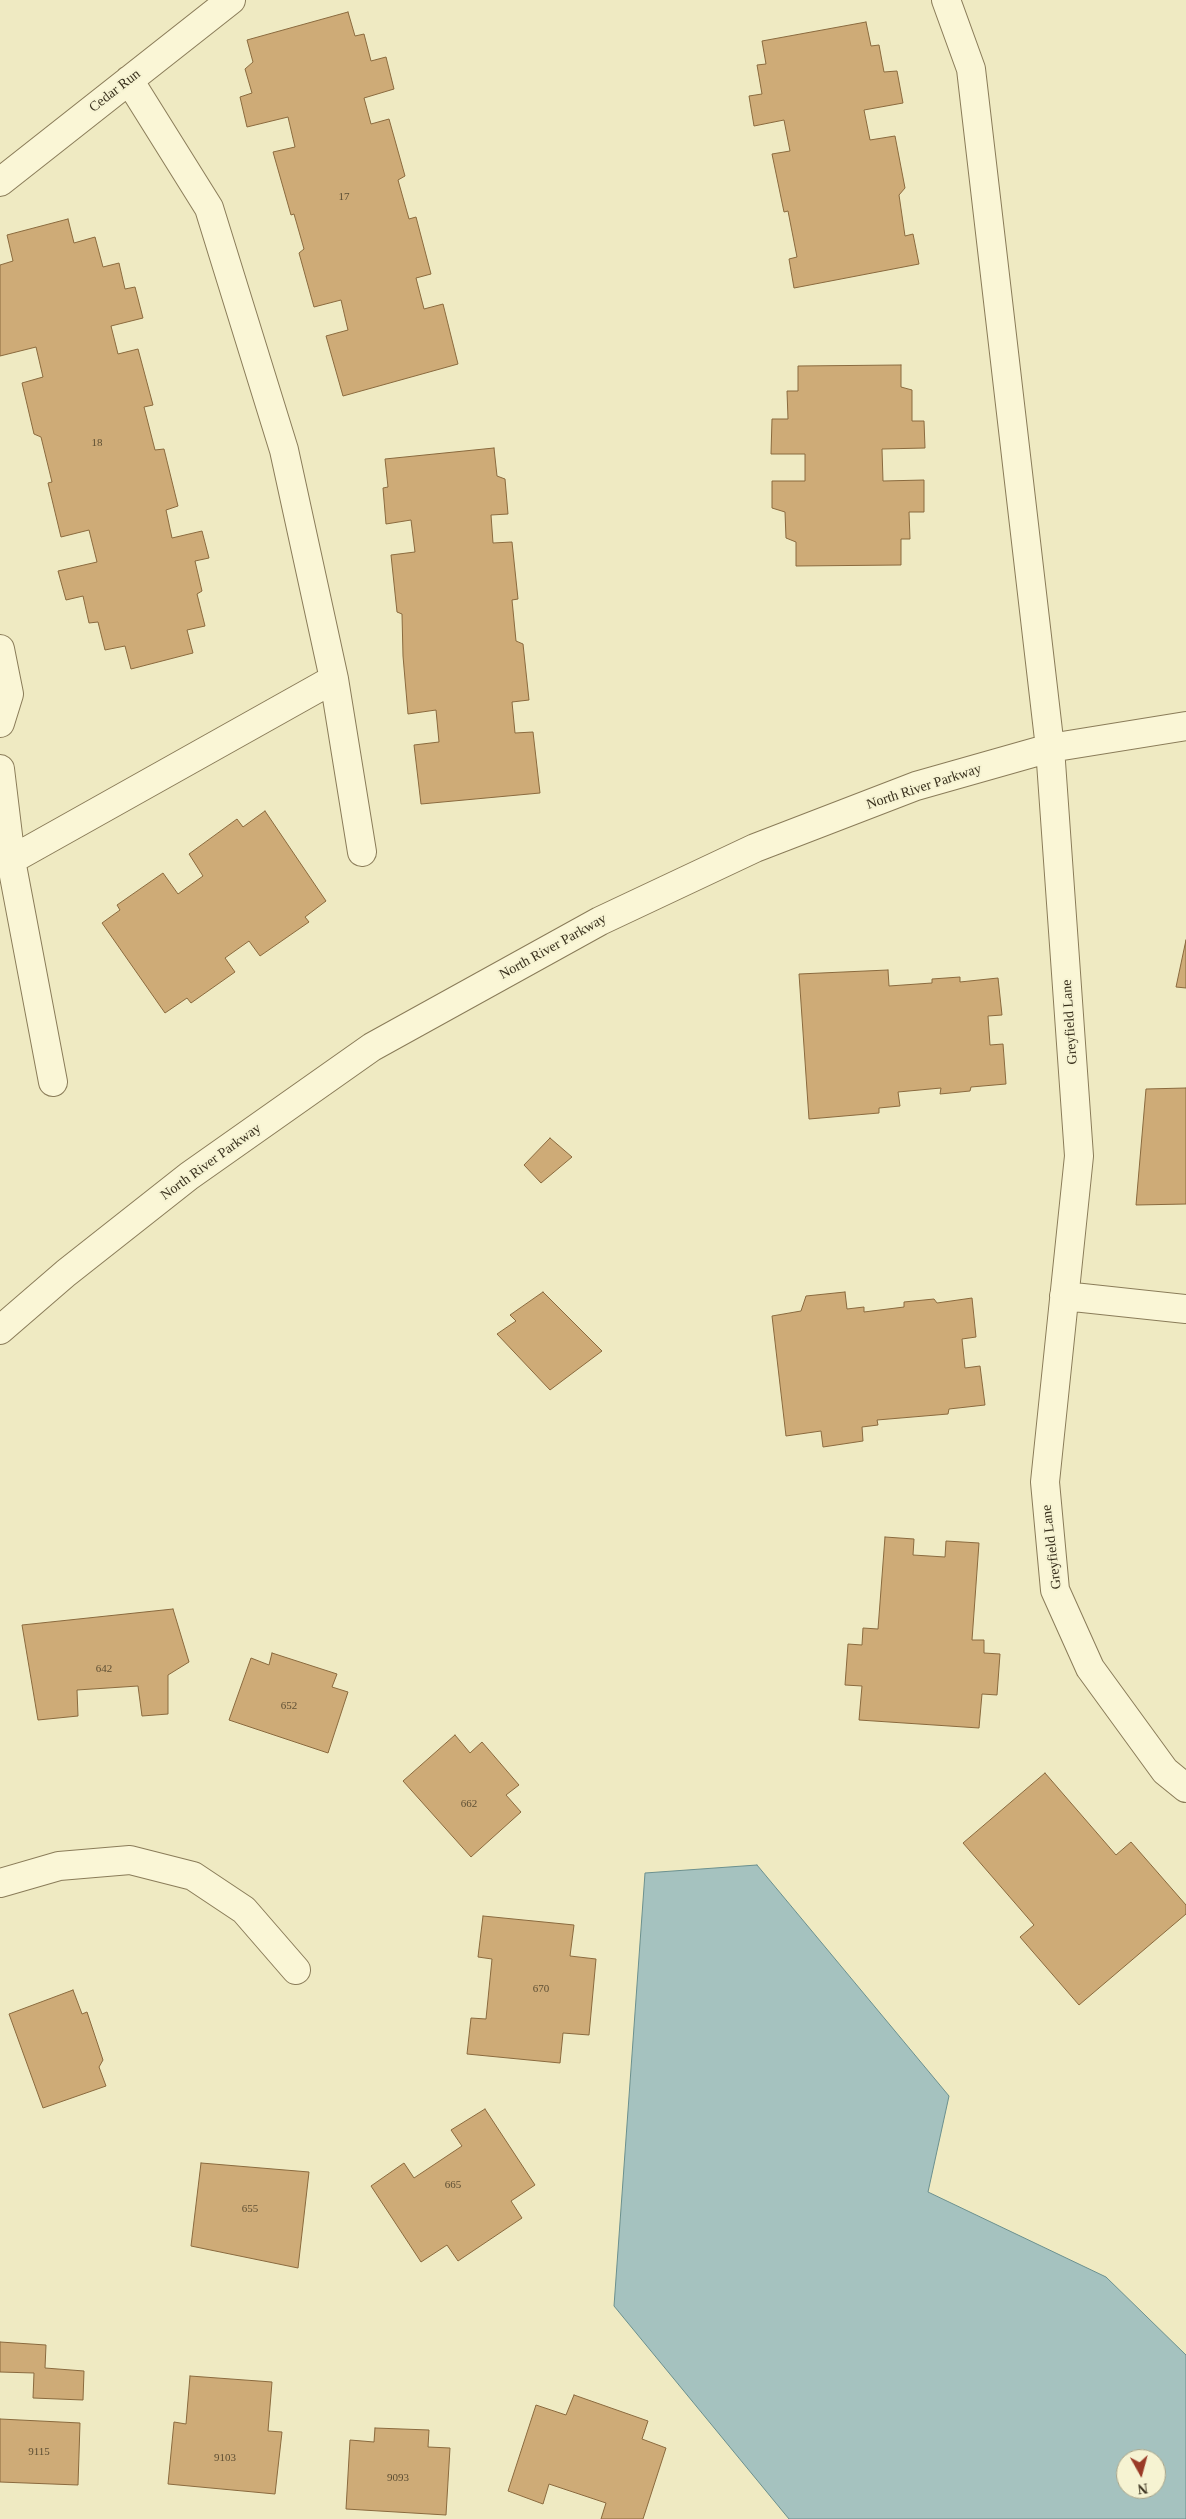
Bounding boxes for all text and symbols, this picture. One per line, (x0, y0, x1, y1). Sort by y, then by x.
street label: Cedar Run (86, 66, 144, 116)
house number: 17 (338, 190, 349, 204)
house number: 18 (91, 436, 102, 450)
street label: North River Parkway (864, 761, 984, 813)
street label: North River Parkway (497, 911, 609, 983)
street label: Greyfield Lane (1059, 979, 1081, 1065)
street label: North River Parkway (158, 1120, 264, 1204)
street label: Greyfield Lane (1038, 1504, 1066, 1590)
house number: 642 (96, 1662, 112, 1676)
house number: 652 (281, 1699, 297, 1713)
house number: 662 (461, 1797, 477, 1811)
house number: 670 (533, 1982, 549, 1996)
house number: 665 (445, 2178, 461, 2192)
house number: 655 (242, 2202, 258, 2216)
house number: 9115 (28, 2445, 50, 2459)
north arrow (1116, 2449, 1166, 2499)
house number: 9103 (214, 2451, 236, 2465)
house number: 9093 (387, 2471, 409, 2485)
text: N (1137, 2480, 1149, 2496)

